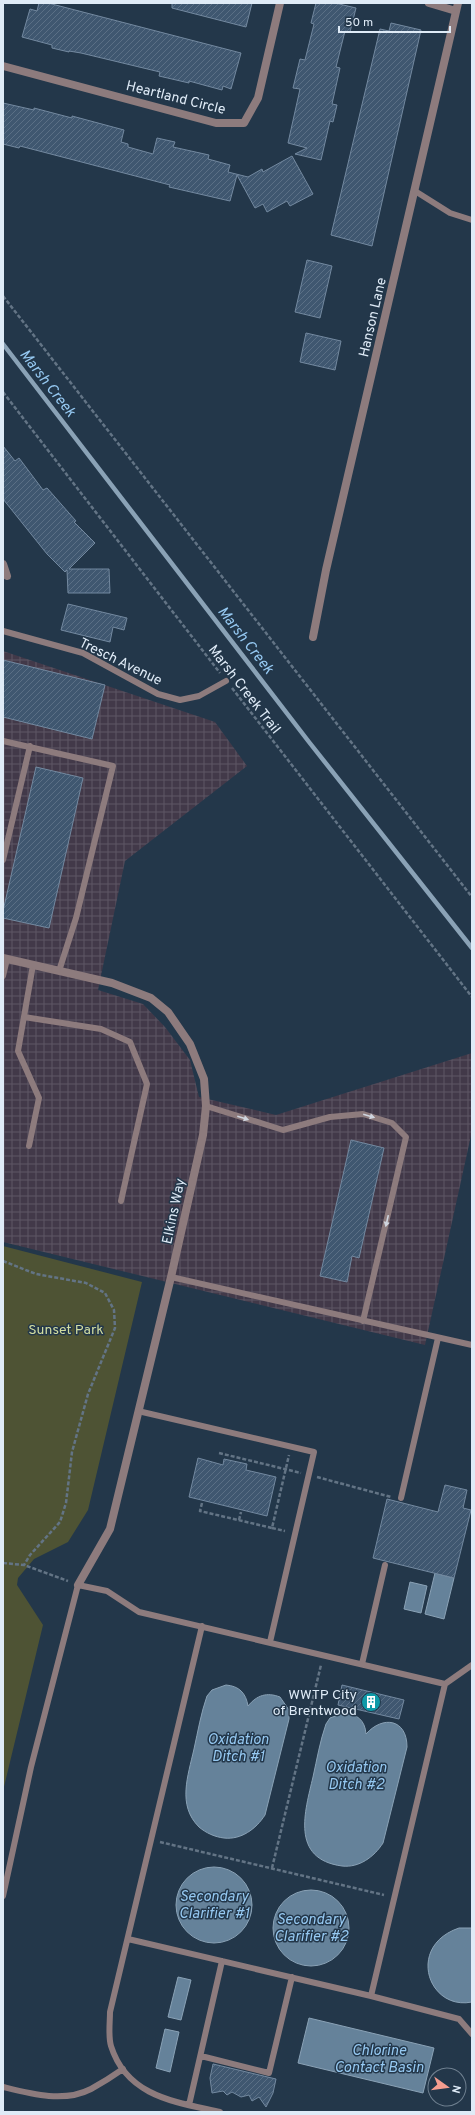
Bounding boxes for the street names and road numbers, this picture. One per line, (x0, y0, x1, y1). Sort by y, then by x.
street label: Heartland Circle (124, 78, 227, 119)
street label: Hanson Lane (356, 276, 391, 359)
street label: Tresch Avenue (76, 635, 165, 690)
street label: Marsh Creek Trail (204, 642, 284, 738)
street label: Elkins Way (159, 1177, 190, 1246)

